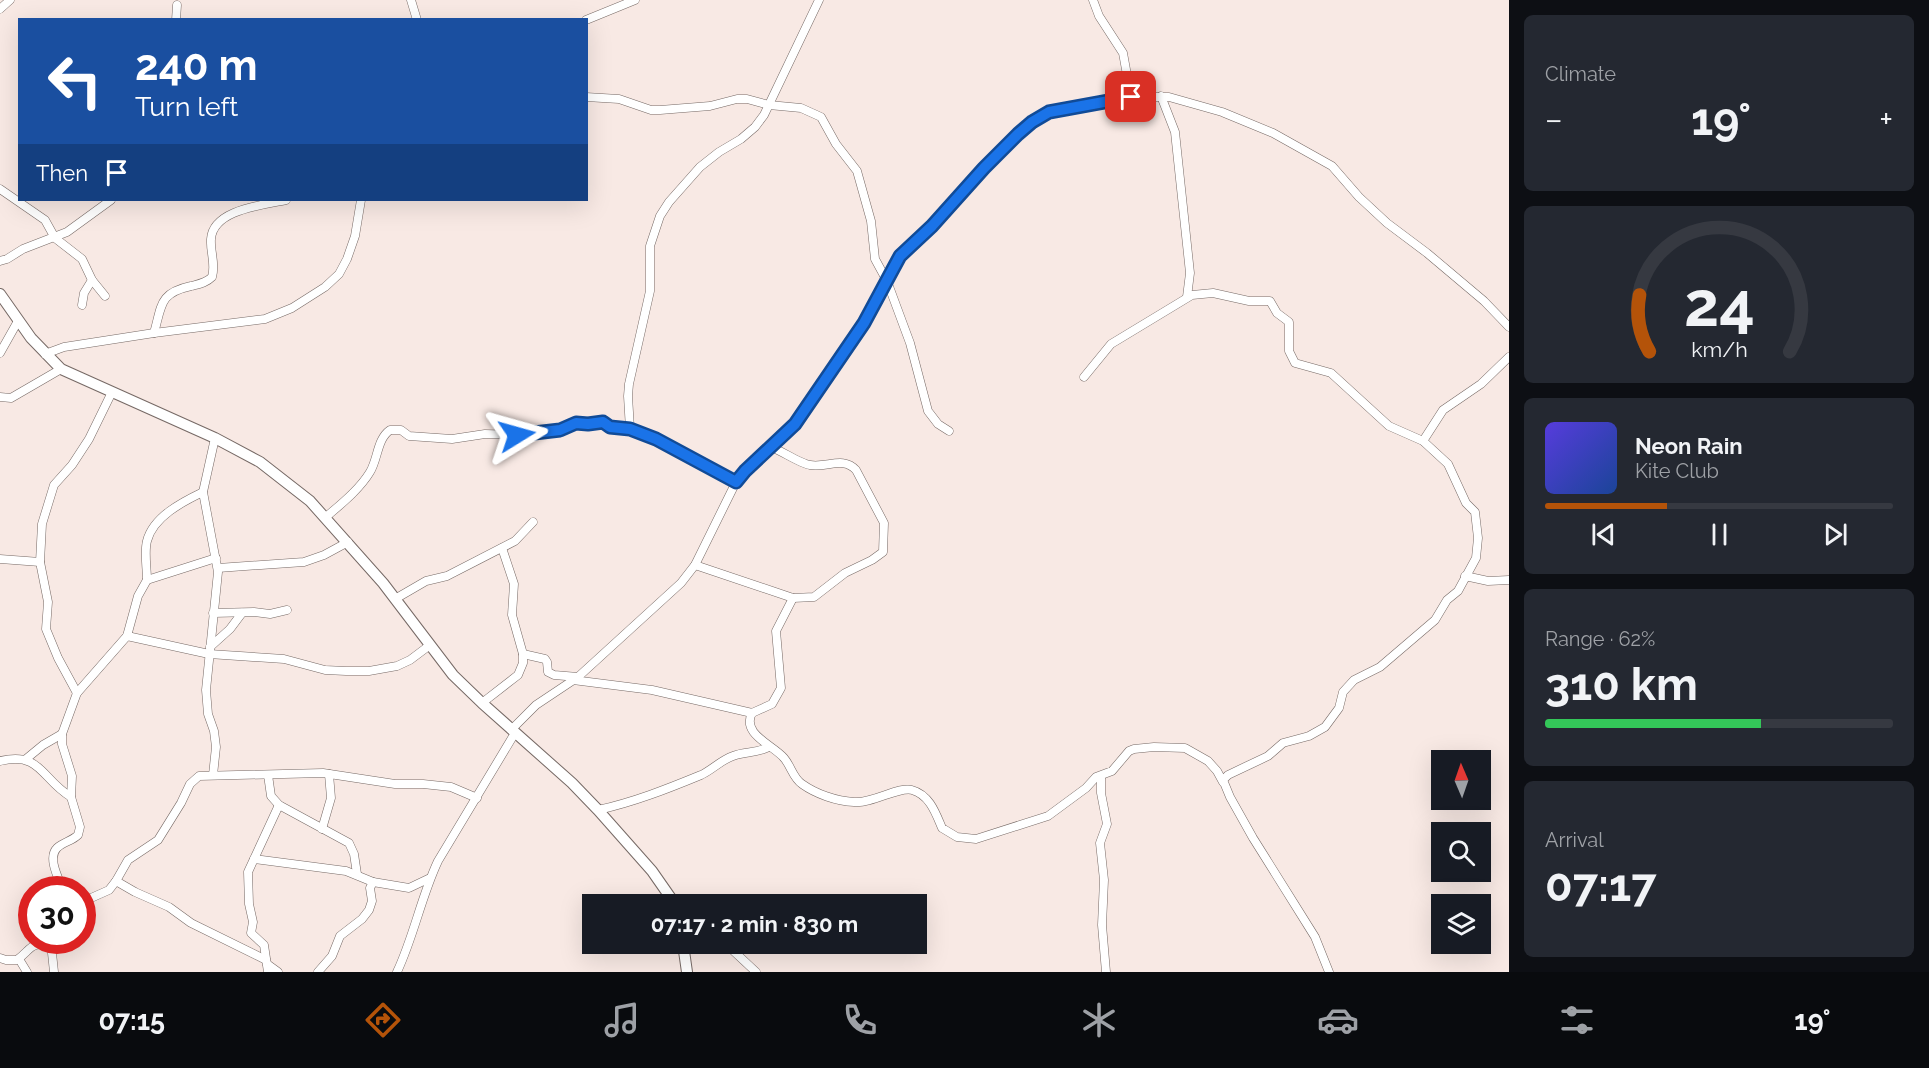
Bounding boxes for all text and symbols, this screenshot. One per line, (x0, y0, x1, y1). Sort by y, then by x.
text: 240 m (135, 41, 258, 90)
icon: left (36, 42, 114, 120)
text: Climate (1545, 62, 1616, 86)
pin (1105, 71, 1156, 122)
icon: arrive (1114, 80, 1147, 113)
text: Turn left (135, 91, 238, 122)
text: 19° (1691, 93, 1751, 146)
text: − (1545, 100, 1563, 139)
text: + (1879, 100, 1893, 139)
icon: arrive (100, 156, 133, 189)
text: Then (36, 160, 88, 186)
text: 24 (1684, 267, 1754, 341)
text: km/h (1691, 337, 1747, 362)
position arrow (485, 403, 549, 467)
text: Neon Rain (1635, 433, 1743, 459)
text: Kite Club (1635, 459, 1719, 483)
icon: previous (1587, 518, 1620, 551)
icon: pause (1703, 518, 1736, 551)
icon: next (1819, 518, 1852, 551)
text: Range · 62% (1545, 627, 1655, 651)
text: 310 km (1545, 658, 1698, 711)
north arrow (1431, 750, 1491, 810)
map controls (1431, 750, 1491, 954)
button: search (1431, 822, 1491, 882)
text: Arrival (1545, 828, 1604, 852)
text: 07:17 (1545, 859, 1656, 912)
speed limit sign: 30 (18, 876, 96, 954)
button: layers (1431, 894, 1491, 954)
text: 07:17 · 2 min · 830 m (651, 911, 858, 937)
icon: directions (362, 999, 404, 1041)
icon: music (601, 999, 643, 1041)
icon: phone (839, 999, 881, 1041)
icon: climate (1078, 999, 1120, 1041)
icon: car (1317, 999, 1359, 1041)
icon: filters (1556, 999, 1598, 1041)
text: 07:15 (98, 1005, 165, 1036)
text: 19° (1794, 1005, 1831, 1036)

